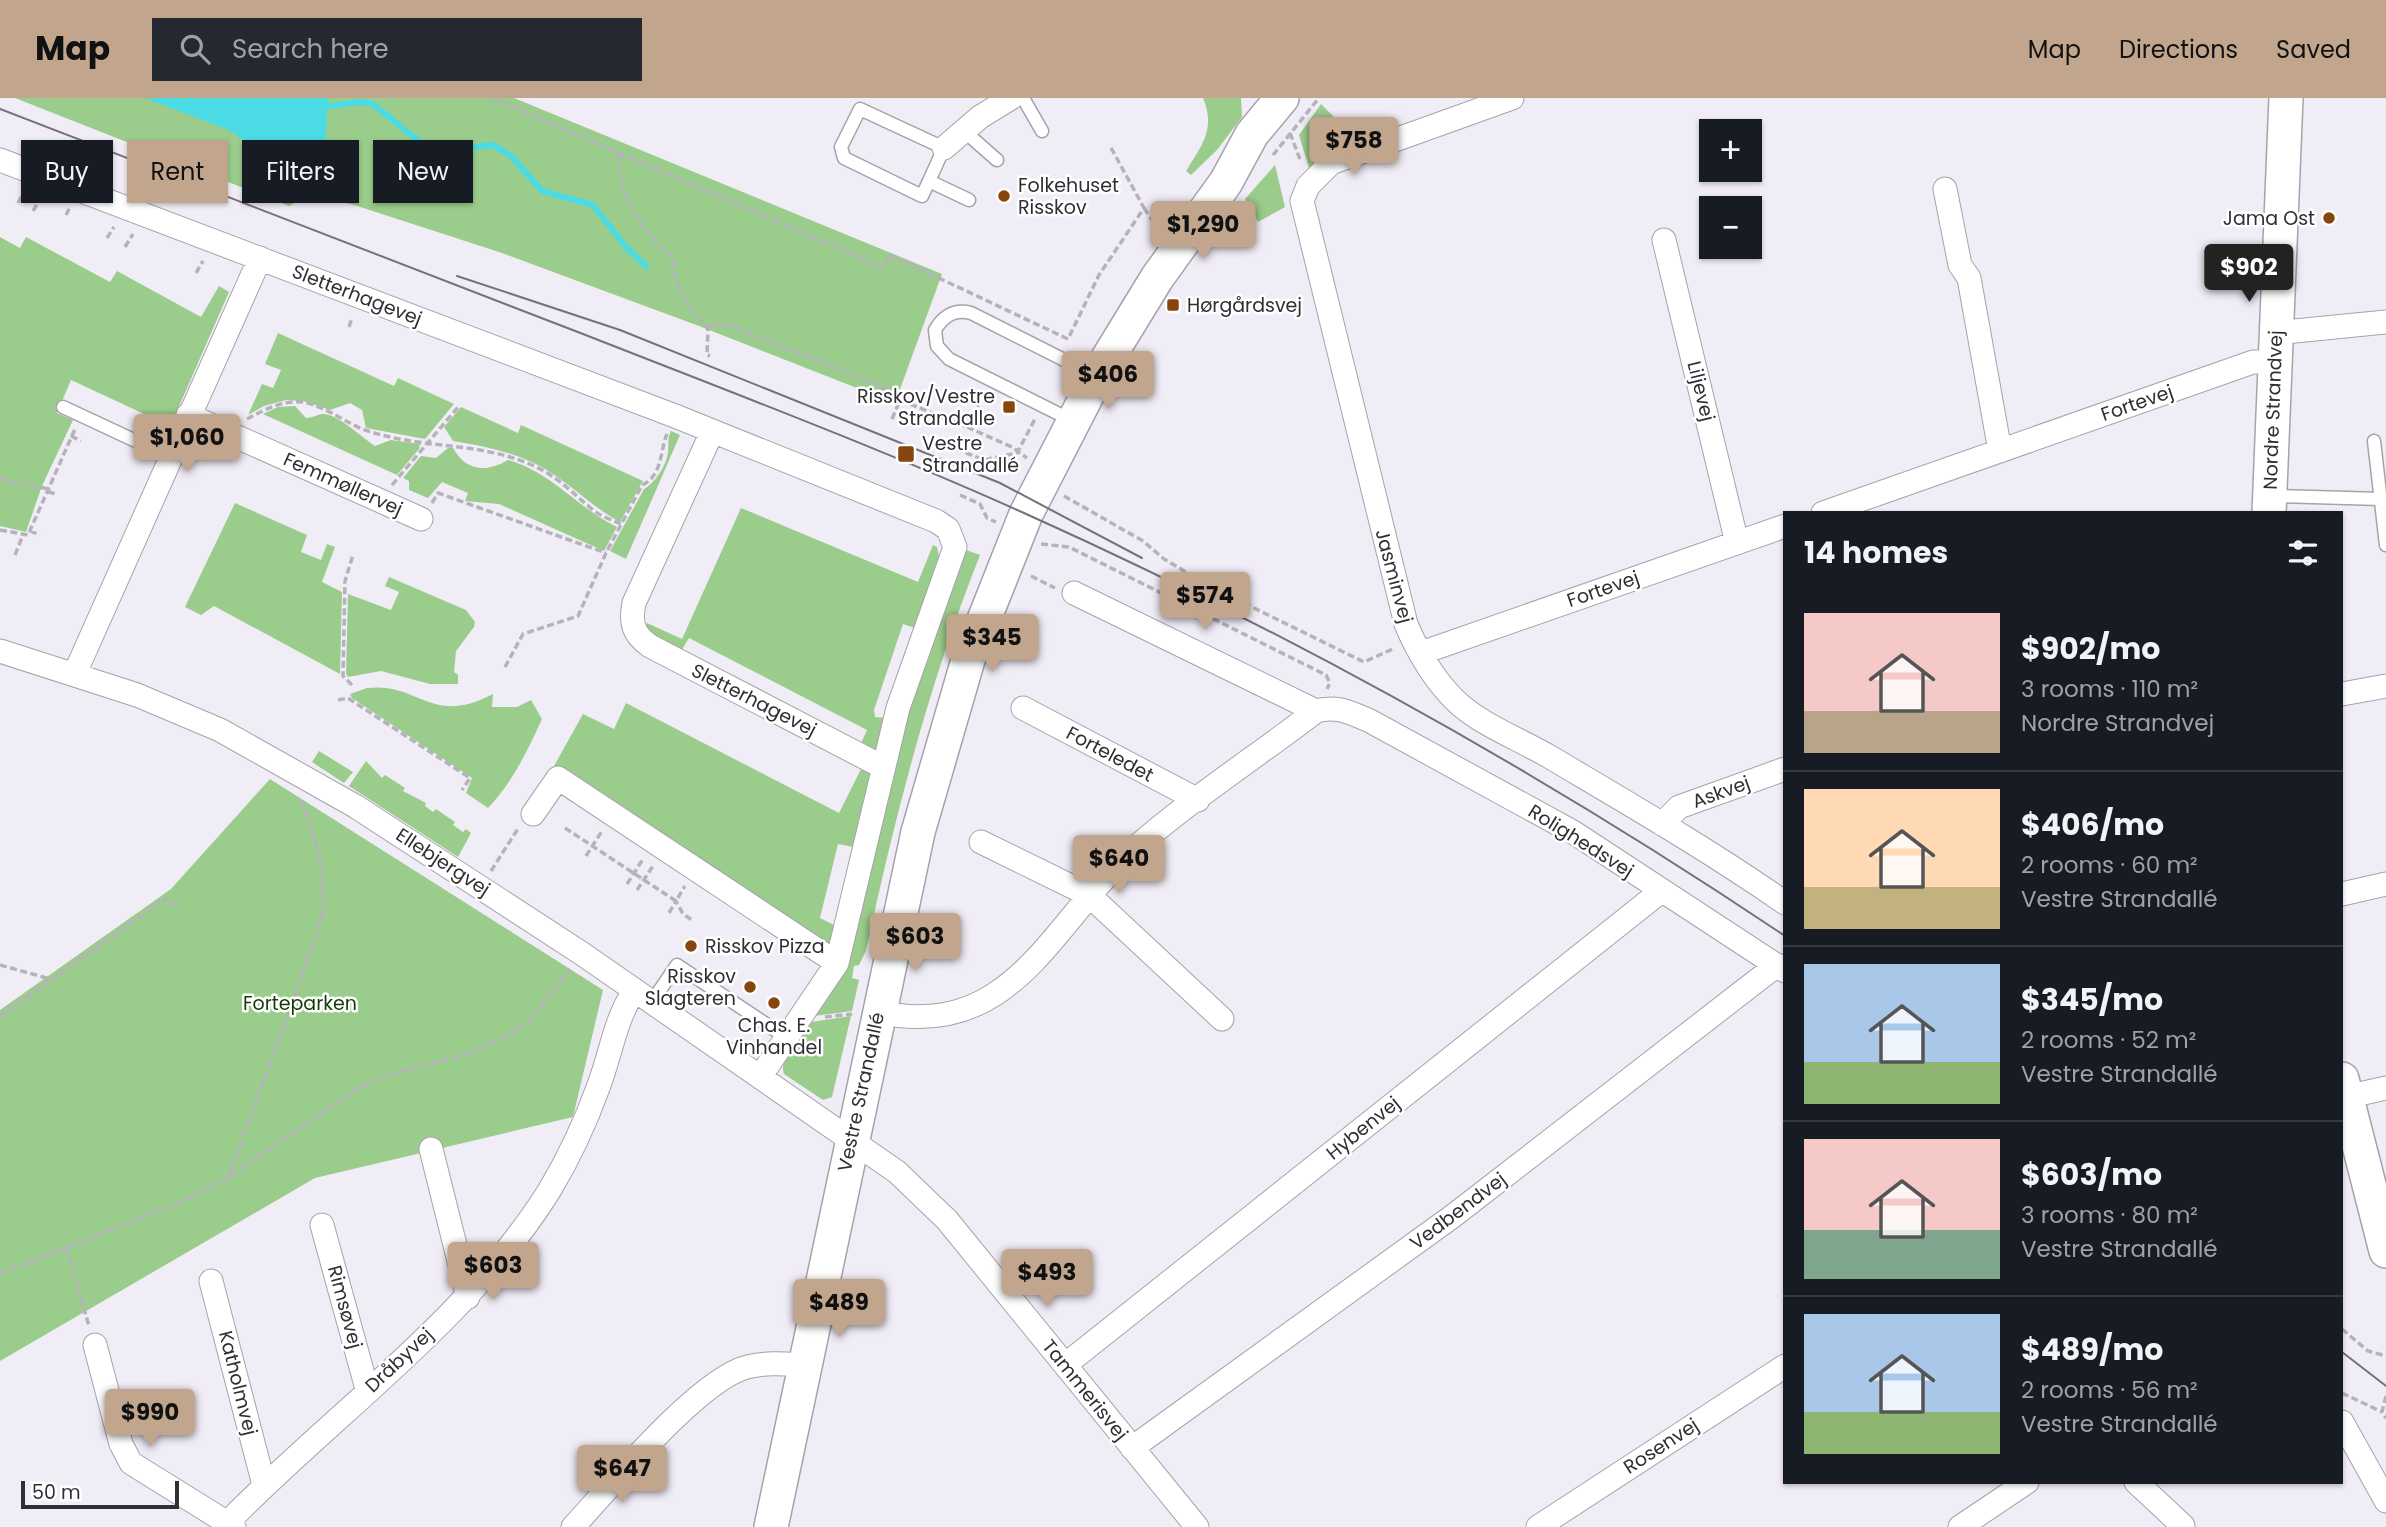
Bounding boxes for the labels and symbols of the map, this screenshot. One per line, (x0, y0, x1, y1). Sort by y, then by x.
pin: $758 (1313, 118, 1395, 177)
place label: Folkehuset Risskov (1018, 172, 1119, 221)
marker: Folkehuset Risskov (996, 188, 1012, 204)
pin: $1,290 (1146, 202, 1260, 261)
place label: Jama Ost (2223, 205, 2315, 232)
marker: Jama Ost (2321, 210, 2337, 226)
pin: $902 (2208, 244, 2290, 304)
street label: Sletterhagevej (288, 258, 426, 332)
place label: Hørgårdsvej (1187, 292, 1302, 319)
marker: Hørgårdsvej (1165, 297, 1181, 313)
street label: Nordre Strandvej (2257, 330, 2289, 490)
pin: $406 (1067, 352, 1149, 411)
street label: Liljevej (1680, 358, 1722, 424)
street label: Fortevej (2097, 378, 2177, 428)
place label: Risskov/Vestre Strandalle (857, 383, 995, 432)
marker: Risskov/Vestre Strandalle (1001, 399, 1017, 415)
pin: $1,060 (130, 414, 244, 474)
place label: Vestre Strandallé (922, 430, 1019, 479)
marker: Vestre Strandallé (896, 444, 916, 464)
street label: Femmøllervej (279, 446, 407, 522)
street label: Jasminvej (1368, 526, 1420, 626)
street label: Fortevej (1563, 564, 1643, 614)
pin: $574 (1164, 573, 1246, 632)
pin: $345 (951, 614, 1033, 674)
street label: Sletterhagevej (687, 657, 821, 743)
street label: Forteledet (1061, 720, 1159, 788)
street label: Askvej (1688, 769, 1754, 815)
street label: Rolighedsvej (1523, 798, 1639, 884)
street label: Ellebjergvej (391, 821, 495, 903)
pin: $640 (1078, 836, 1160, 895)
pin: $603 (874, 914, 956, 973)
place label: Risskov Pizza (705, 933, 825, 960)
marker: Risskov Pizza (683, 938, 699, 954)
place label: Risskov Slagteren (645, 963, 736, 1012)
marker: Risskov Slagteren (742, 979, 758, 995)
park label: Forteparken (243, 990, 357, 1017)
marker: Chas. E. Vinhandel (766, 995, 782, 1011)
street label: Vestre Strandallé (831, 1010, 891, 1174)
place label: Chas. E. Vinhandel (726, 1012, 822, 1061)
street label: Hybenvej (1320, 1090, 1406, 1166)
street label: Vedbendvej (1404, 1166, 1512, 1256)
pin: $603 (452, 1242, 534, 1302)
pin: $493 (1006, 1250, 1088, 1309)
street label: Rimsøvej (321, 1262, 369, 1352)
pin: $489 (798, 1280, 880, 1339)
street label: Dråbyvej (359, 1321, 439, 1399)
street label: Katholmvej (212, 1328, 264, 1438)
street label: Tammerisvej (1036, 1334, 1134, 1446)
pin: $990 (109, 1390, 191, 1449)
street label: Rosenvej (1618, 1412, 1704, 1480)
pin: $647 (581, 1446, 663, 1505)
scale bar (21, 1478, 178, 1510)

